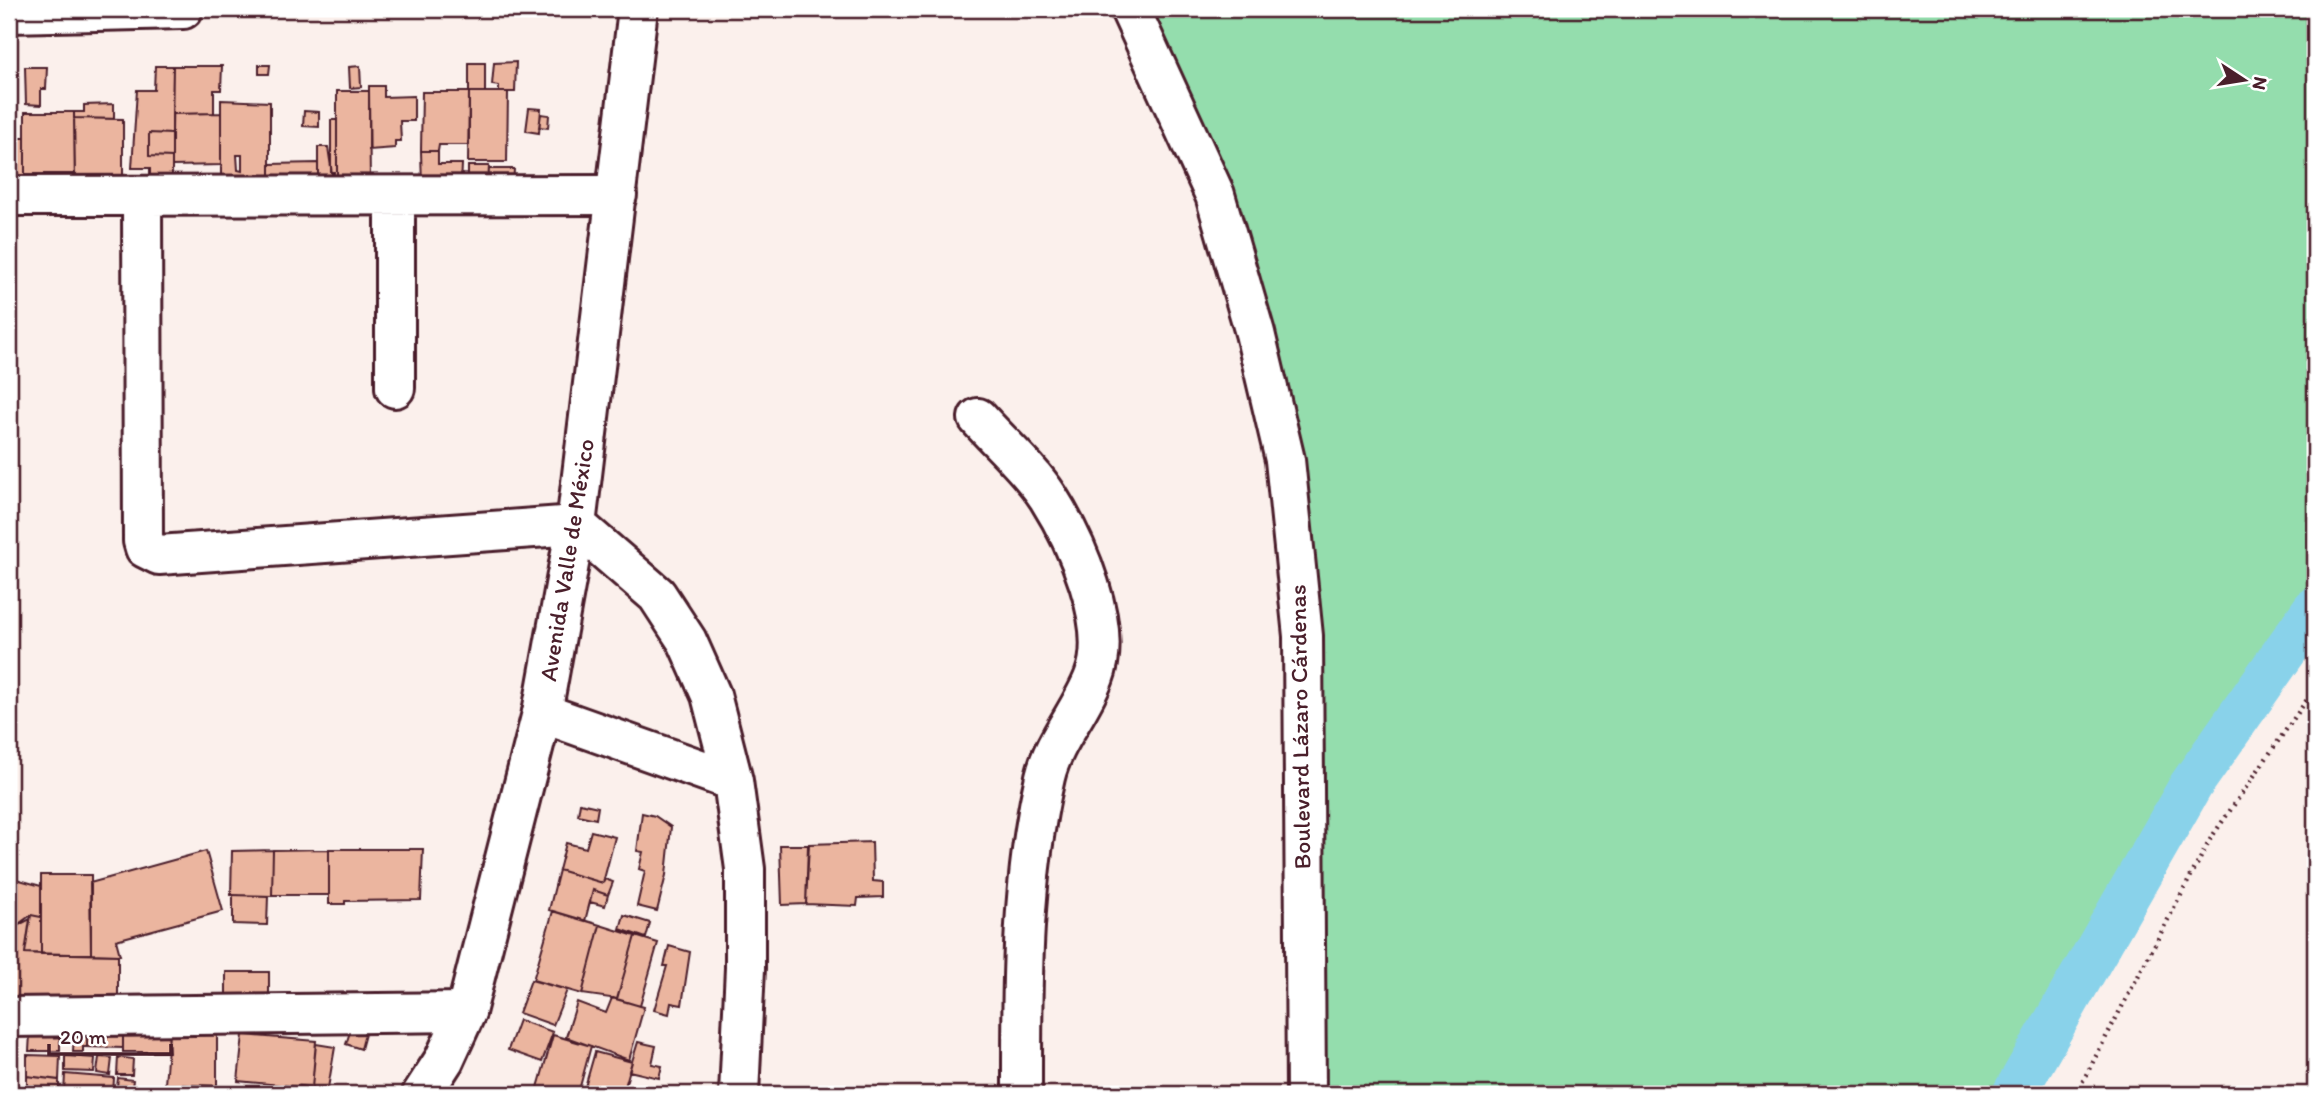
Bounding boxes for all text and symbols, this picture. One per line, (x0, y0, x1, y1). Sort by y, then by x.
north arrow (2208, 46, 2278, 116)
text: N (2248, 75, 2273, 92)
street label: Avenida Valle de México (533, 437, 600, 683)
street label: Boulevard Lázaro Cárdenas (1283, 584, 1316, 870)
scale bar (49, 1012, 172, 1056)
text: 20 m (60, 1024, 107, 1049)

